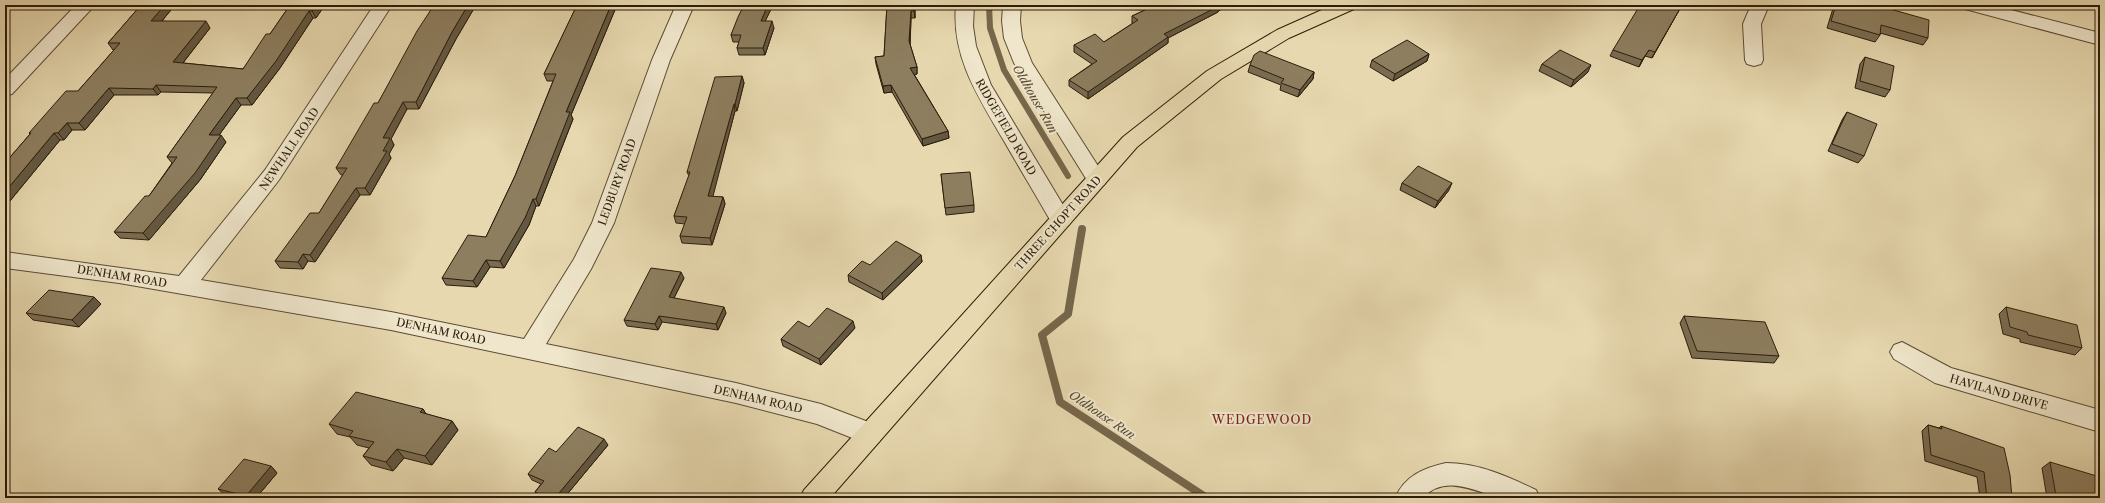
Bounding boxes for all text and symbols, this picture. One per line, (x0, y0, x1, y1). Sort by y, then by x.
water label: Oldhouse Run (1010, 62, 1061, 136)
street label: RIDGEFIELD ROAD (973, 76, 1039, 178)
street label: NEWHALL ROAD (256, 105, 322, 193)
street label: LEDBURY ROAD (595, 137, 639, 227)
street label: THREE CHOPT ROAD (1012, 173, 1104, 273)
street label: DENHAM ROAD (76, 262, 168, 290)
street label: DENHAM ROAD (395, 315, 487, 347)
street label: HAVILAND DRIVE (1948, 371, 2050, 413)
street label: DENHAM ROAD (712, 382, 804, 416)
water label: Oldhouse Run (1066, 387, 1138, 442)
district label: WEDGEWOOD (1211, 412, 1312, 427)

